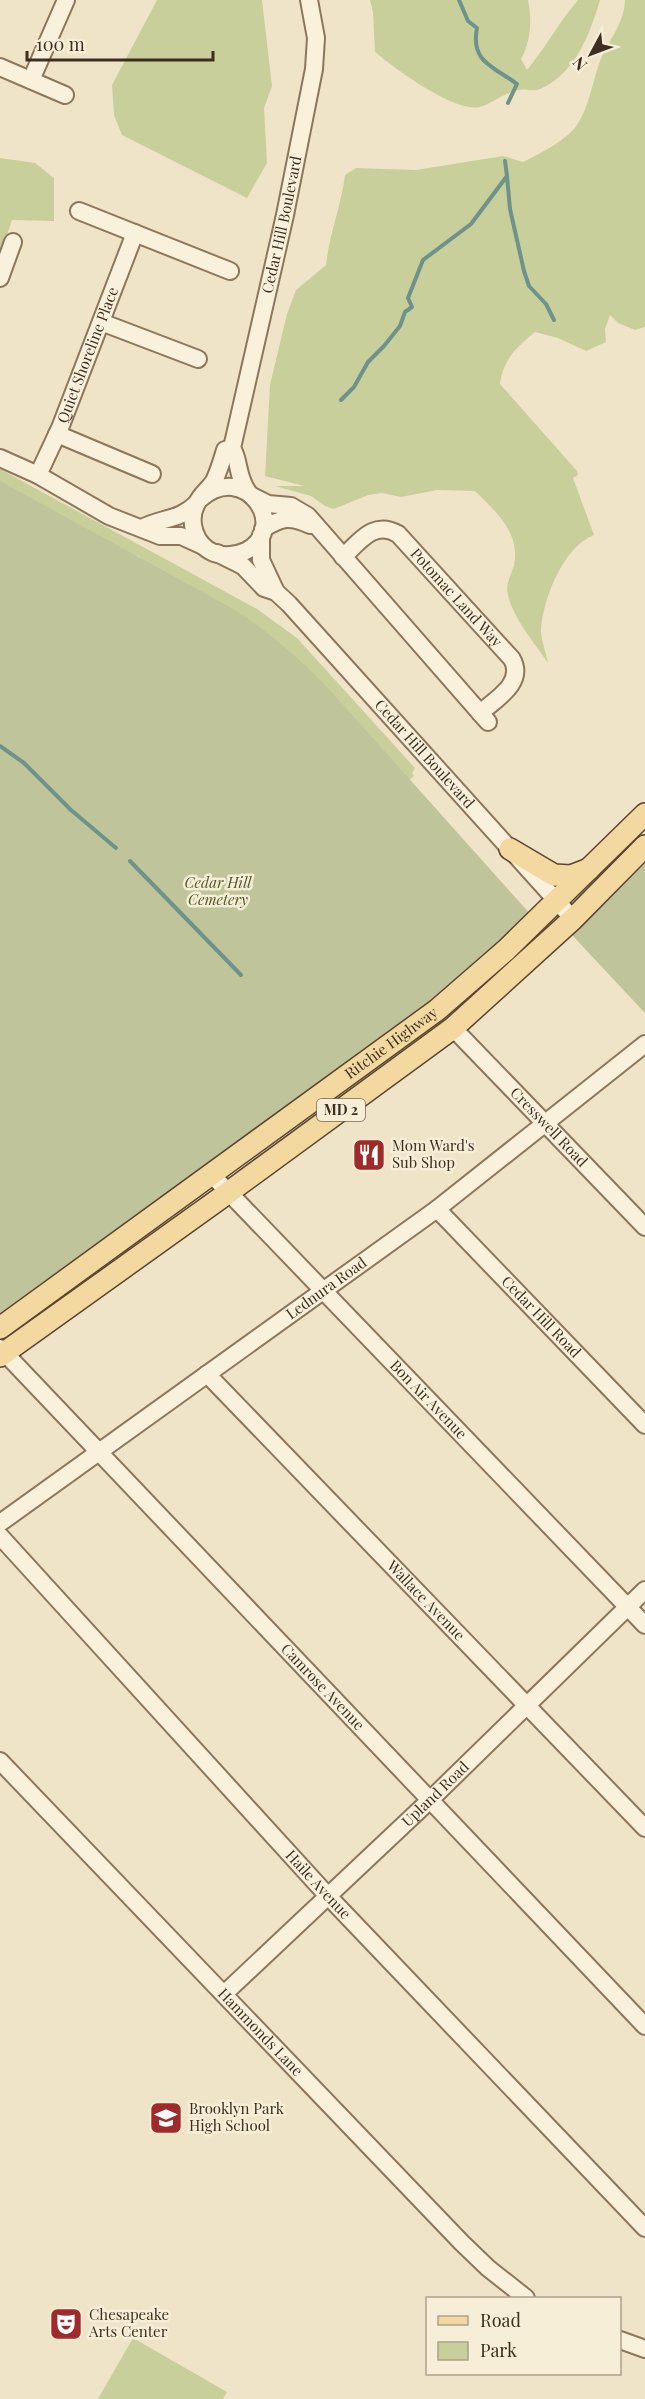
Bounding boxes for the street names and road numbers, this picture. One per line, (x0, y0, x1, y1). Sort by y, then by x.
street label: Cedar Hill Boulevard (256, 154, 306, 295)
street label: Quiet Shoreline Place (52, 284, 122, 426)
street label: Potomac Land Way (407, 543, 507, 651)
street label: Cedar Hill Boulevard (371, 695, 480, 812)
street label: Ritchie Highway (340, 1002, 442, 1083)
street label: Cresswell Road (506, 1083, 593, 1171)
road number: MD 2 (317, 1099, 365, 1121)
street label: Lednura Road (282, 1252, 370, 1323)
street label: Cedar Hill Road (498, 1271, 586, 1362)
street label: Bon Air Avenue (386, 1355, 472, 1443)
street label: Wallace Avenue (382, 1555, 470, 1644)
street label: Camrose Avenue (277, 1639, 369, 1734)
street label: Upland Road (397, 1756, 473, 1831)
street label: Haile Avenue (282, 1845, 356, 1923)
street label: Hammonds Lane (214, 1983, 308, 2080)

